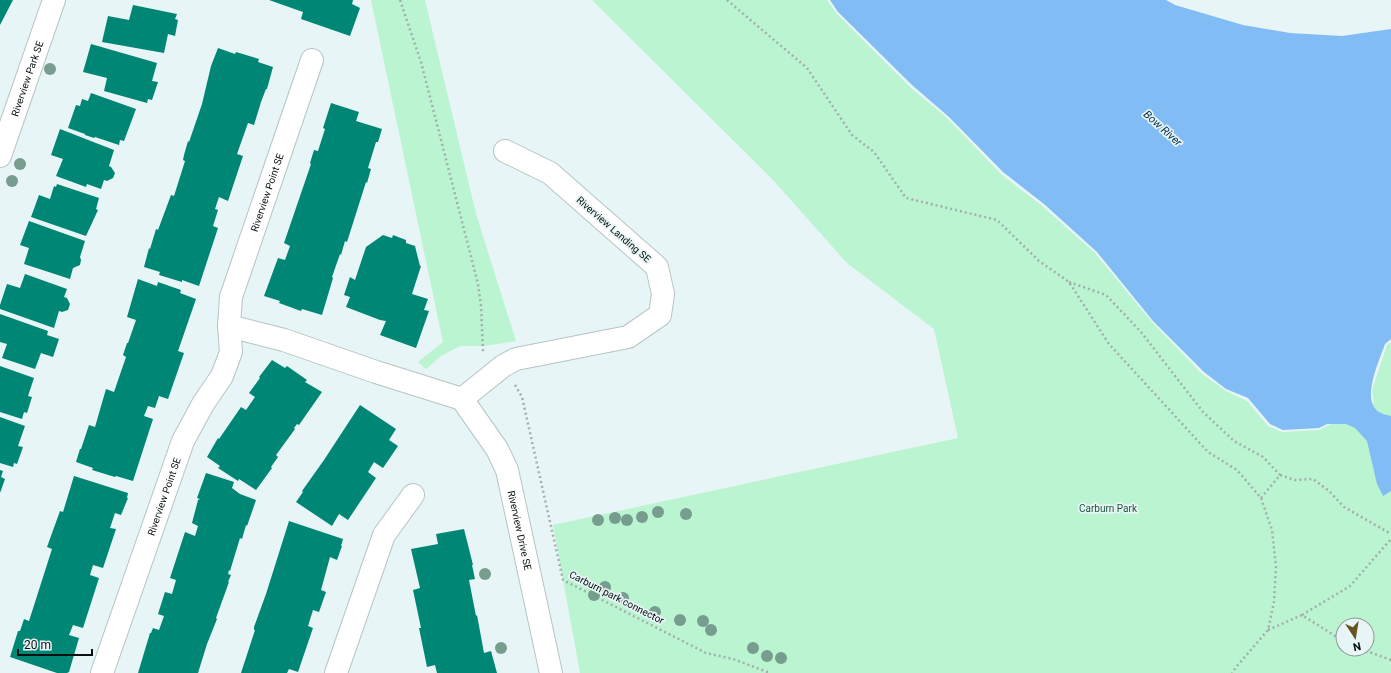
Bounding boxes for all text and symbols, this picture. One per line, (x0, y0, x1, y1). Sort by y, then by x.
street label: Riverview Park SE (9, 39, 46, 118)
water label: Bow River (1141, 108, 1185, 149)
street label: Riverview Point SE (249, 152, 286, 233)
street label: Riverview Landing SE (574, 194, 653, 265)
street label: Riverview Point SE (145, 456, 183, 537)
street label: Riverview Drive SE (506, 489, 534, 572)
park label: Carburn Park (1079, 503, 1138, 514)
street label: Carburn park connector (568, 569, 666, 626)
north arrow (1335, 617, 1375, 657)
scale bar (18, 631, 92, 657)
text: 20 m (24, 638, 51, 652)
text: N (1352, 639, 1362, 654)

